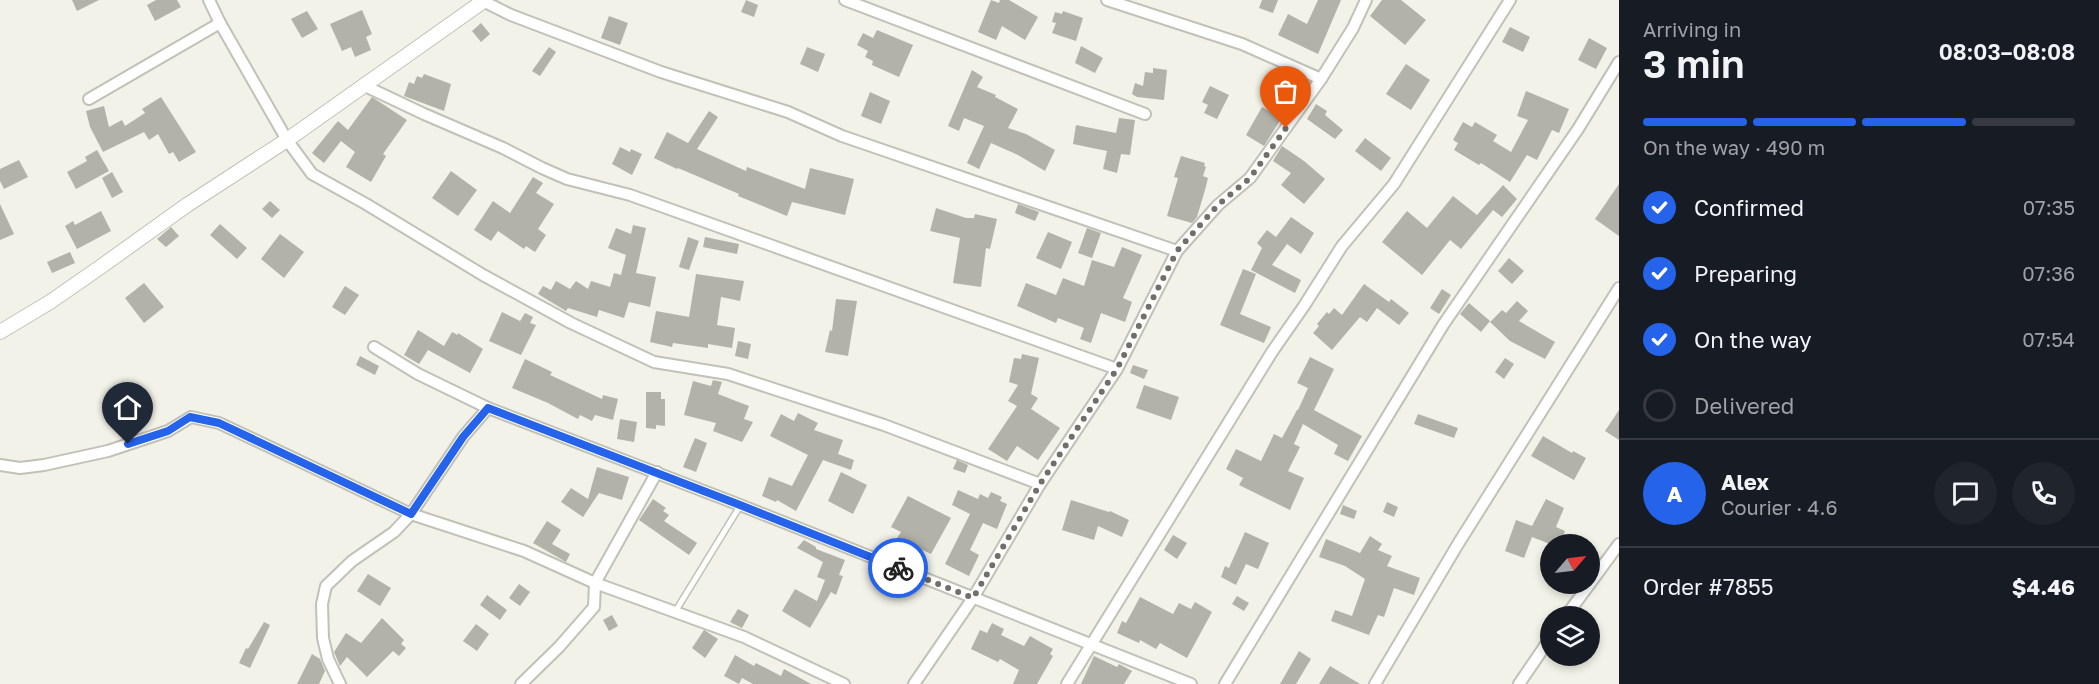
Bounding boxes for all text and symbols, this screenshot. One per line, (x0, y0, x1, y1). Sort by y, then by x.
text: Arriving in (1643, 17, 1741, 41)
text: 08:03–08:08 (1939, 38, 2075, 65)
text: 3 min (1643, 40, 1745, 87)
pin (1260, 66, 1311, 128)
icon: bag (1269, 75, 1302, 108)
text: On the way · 490 m (1643, 135, 1825, 159)
icon: check (1643, 191, 1676, 224)
text: Confirmed (1694, 194, 1804, 221)
text: 07:35 (2023, 195, 2075, 219)
icon: check (1643, 257, 1676, 290)
text: Preparing (1694, 260, 1797, 287)
text: 07:36 (2022, 261, 2075, 285)
icon: check (1643, 323, 1676, 356)
text: On the way (1694, 326, 1812, 353)
text: 07:54 (2022, 327, 2075, 351)
pin (102, 382, 153, 444)
icon: home (111, 391, 144, 424)
text: Delivered (1694, 392, 1794, 419)
button: chat (1934, 462, 1997, 525)
button: phone (2012, 462, 2075, 525)
text: Alex (1721, 468, 1769, 495)
text: A (1667, 480, 1682, 507)
text: Courier · 4.6 (1721, 495, 1838, 519)
north arrow (1540, 534, 1600, 594)
map controls (1540, 534, 1600, 666)
courier (868, 538, 928, 598)
icon: bike (882, 552, 915, 585)
text: Order #7855 (1643, 573, 1774, 600)
text: $4.46 (2012, 573, 2075, 600)
button: layers (1540, 606, 1600, 666)

